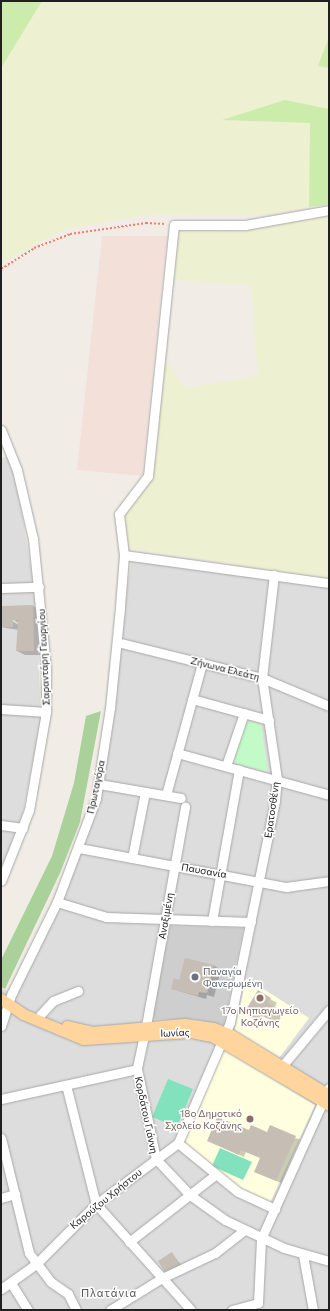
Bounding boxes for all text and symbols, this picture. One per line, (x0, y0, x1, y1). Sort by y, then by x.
street label: Σαραντάρη Γεωργίου (35, 608, 53, 706)
street label: Ζήνωνα Ελεάτη (189, 655, 261, 683)
street label: Πρωταγόρα (84, 759, 108, 815)
street label: Ερατοσθένη (262, 781, 282, 839)
street label: Παυσανία (180, 861, 228, 881)
street label: Αναξιμένη (156, 892, 176, 940)
place label: Παναγία Φανερωμένη (203, 965, 263, 988)
marker: Παναγία Φανερωμένη (190, 972, 200, 982)
marker: 17ο Νηπιαγωγείο Κοζάνης (255, 993, 265, 1003)
place label: 17ο Νηπιαγωγείο Κοζάνης (221, 1004, 299, 1028)
street label: Ιωνίας (160, 1026, 190, 1040)
street label: Κορδάτου Γιάννη (132, 1075, 160, 1155)
place label: 18ο Δημοτικό Σχολείο Κοζάνης (165, 1107, 242, 1130)
marker: 18ο Δημοτικό Σχολείο Κοζάνης (245, 1114, 255, 1124)
street label: Καρούζου Χρήστου (68, 1166, 144, 1232)
district label: Πλατάνια (81, 1286, 137, 1300)

